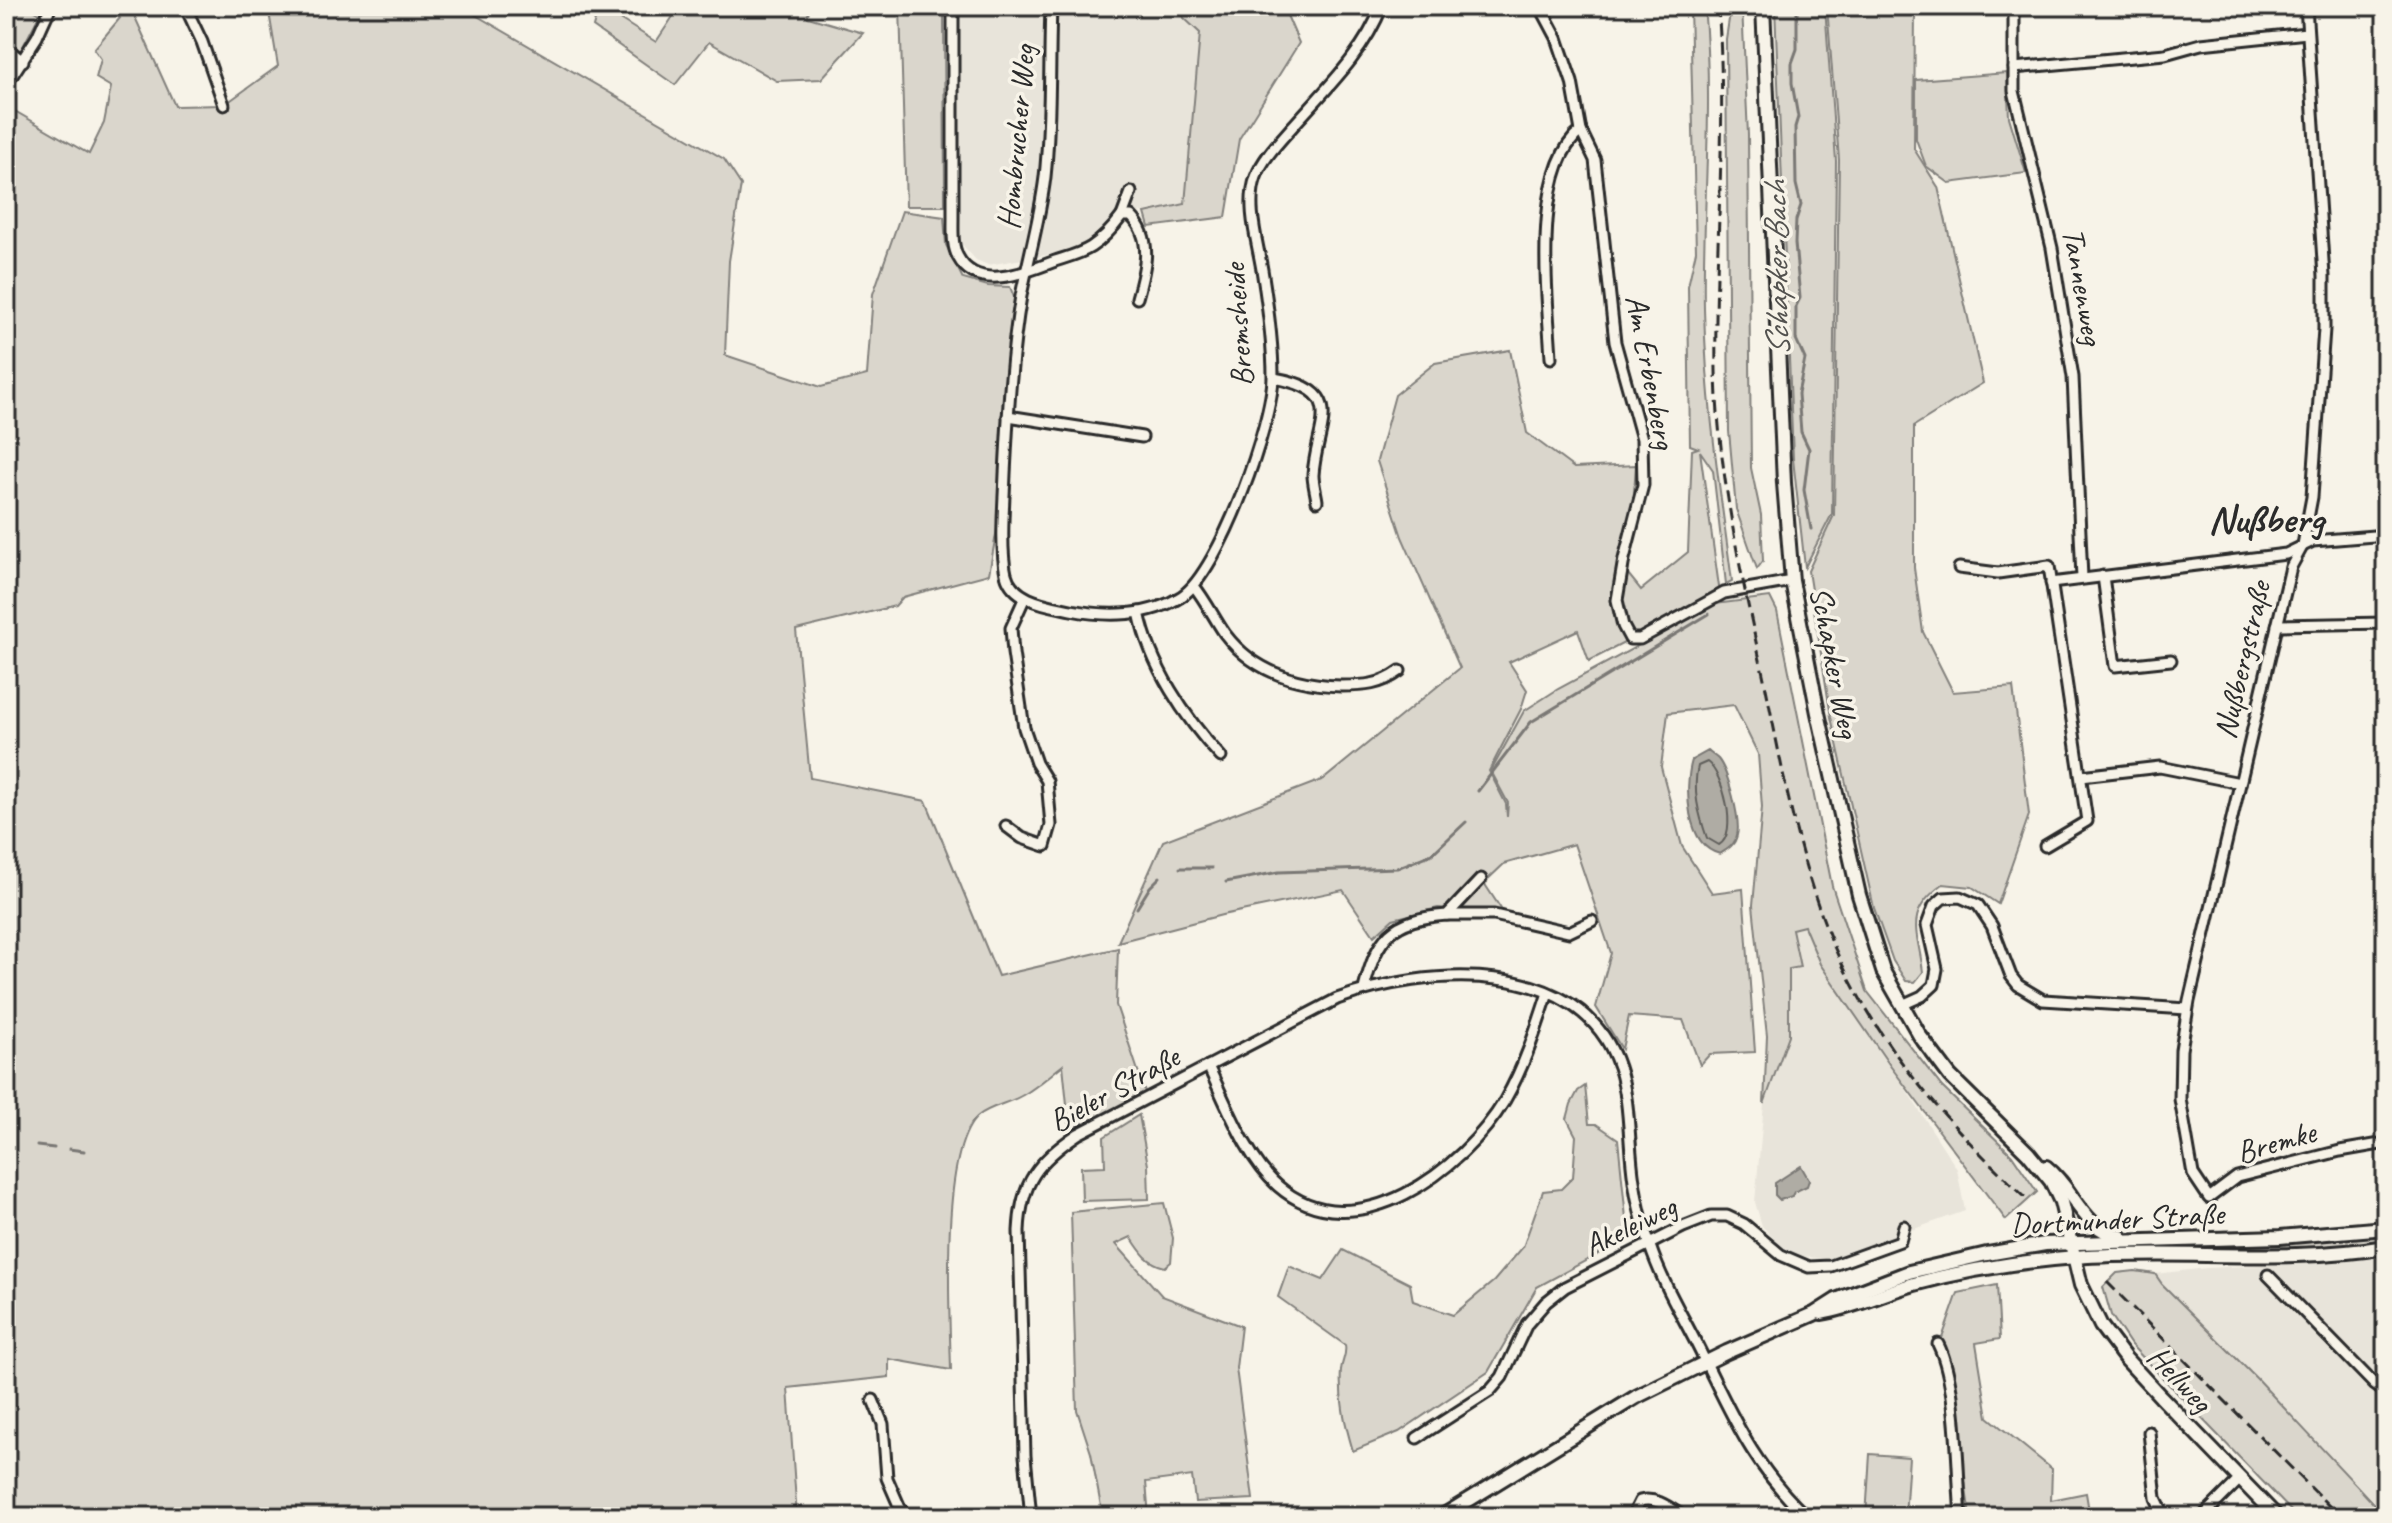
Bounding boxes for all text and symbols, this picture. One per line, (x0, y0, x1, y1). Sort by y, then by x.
street label: Hombrucher Weg (988, 41, 1045, 231)
water label: Schapker Bach (1753, 179, 1799, 357)
street label: Tannenweg (2053, 224, 2114, 350)
street label: Bremsheide (1213, 259, 1263, 388)
street label: Am Erbenberg (1616, 291, 1686, 454)
district label: Nußberg (2208, 494, 2327, 544)
street label: Nußbergstraße (2204, 575, 2281, 743)
street label: Schapker Weg (1800, 583, 1870, 743)
street label: Bieler Straße (1042, 1035, 1189, 1142)
street label: Bremke (2232, 1111, 2323, 1173)
street label: Akeleiweg (1577, 1185, 1685, 1266)
street label: Dortmunder Straße (2009, 1193, 2228, 1245)
street label: Hellweg (2138, 1337, 2223, 1423)

